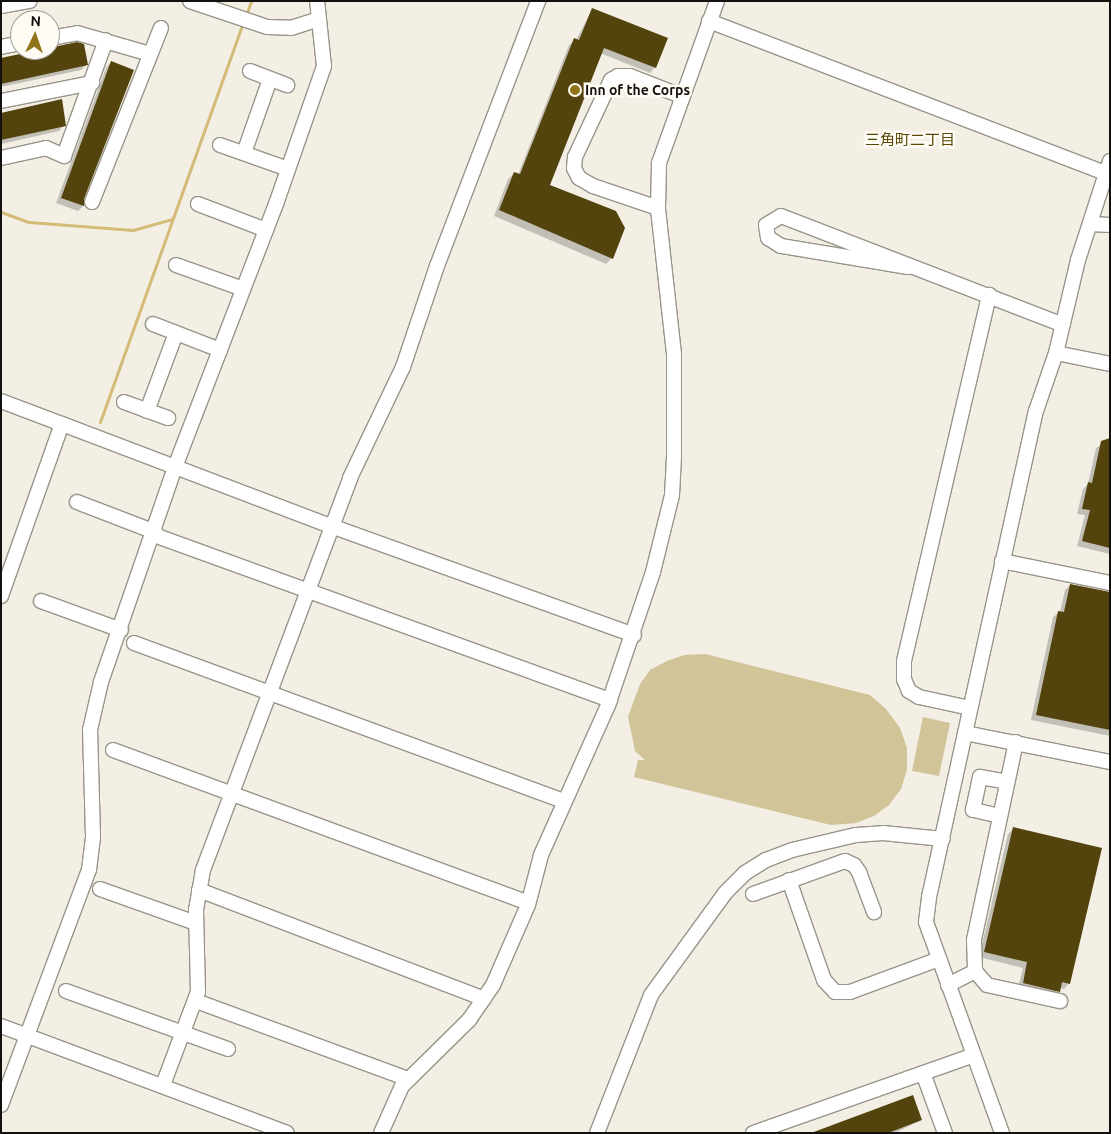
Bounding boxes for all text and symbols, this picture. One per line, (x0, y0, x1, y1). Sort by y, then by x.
north arrow (10, 10, 60, 60)
text: N (30, 13, 41, 29)
place label: Inn of the Corps (585, 82, 690, 98)
marker: Inn of the Corps (569, 84, 581, 96)
district label: 三角町二丁目 (865, 131, 955, 149)

